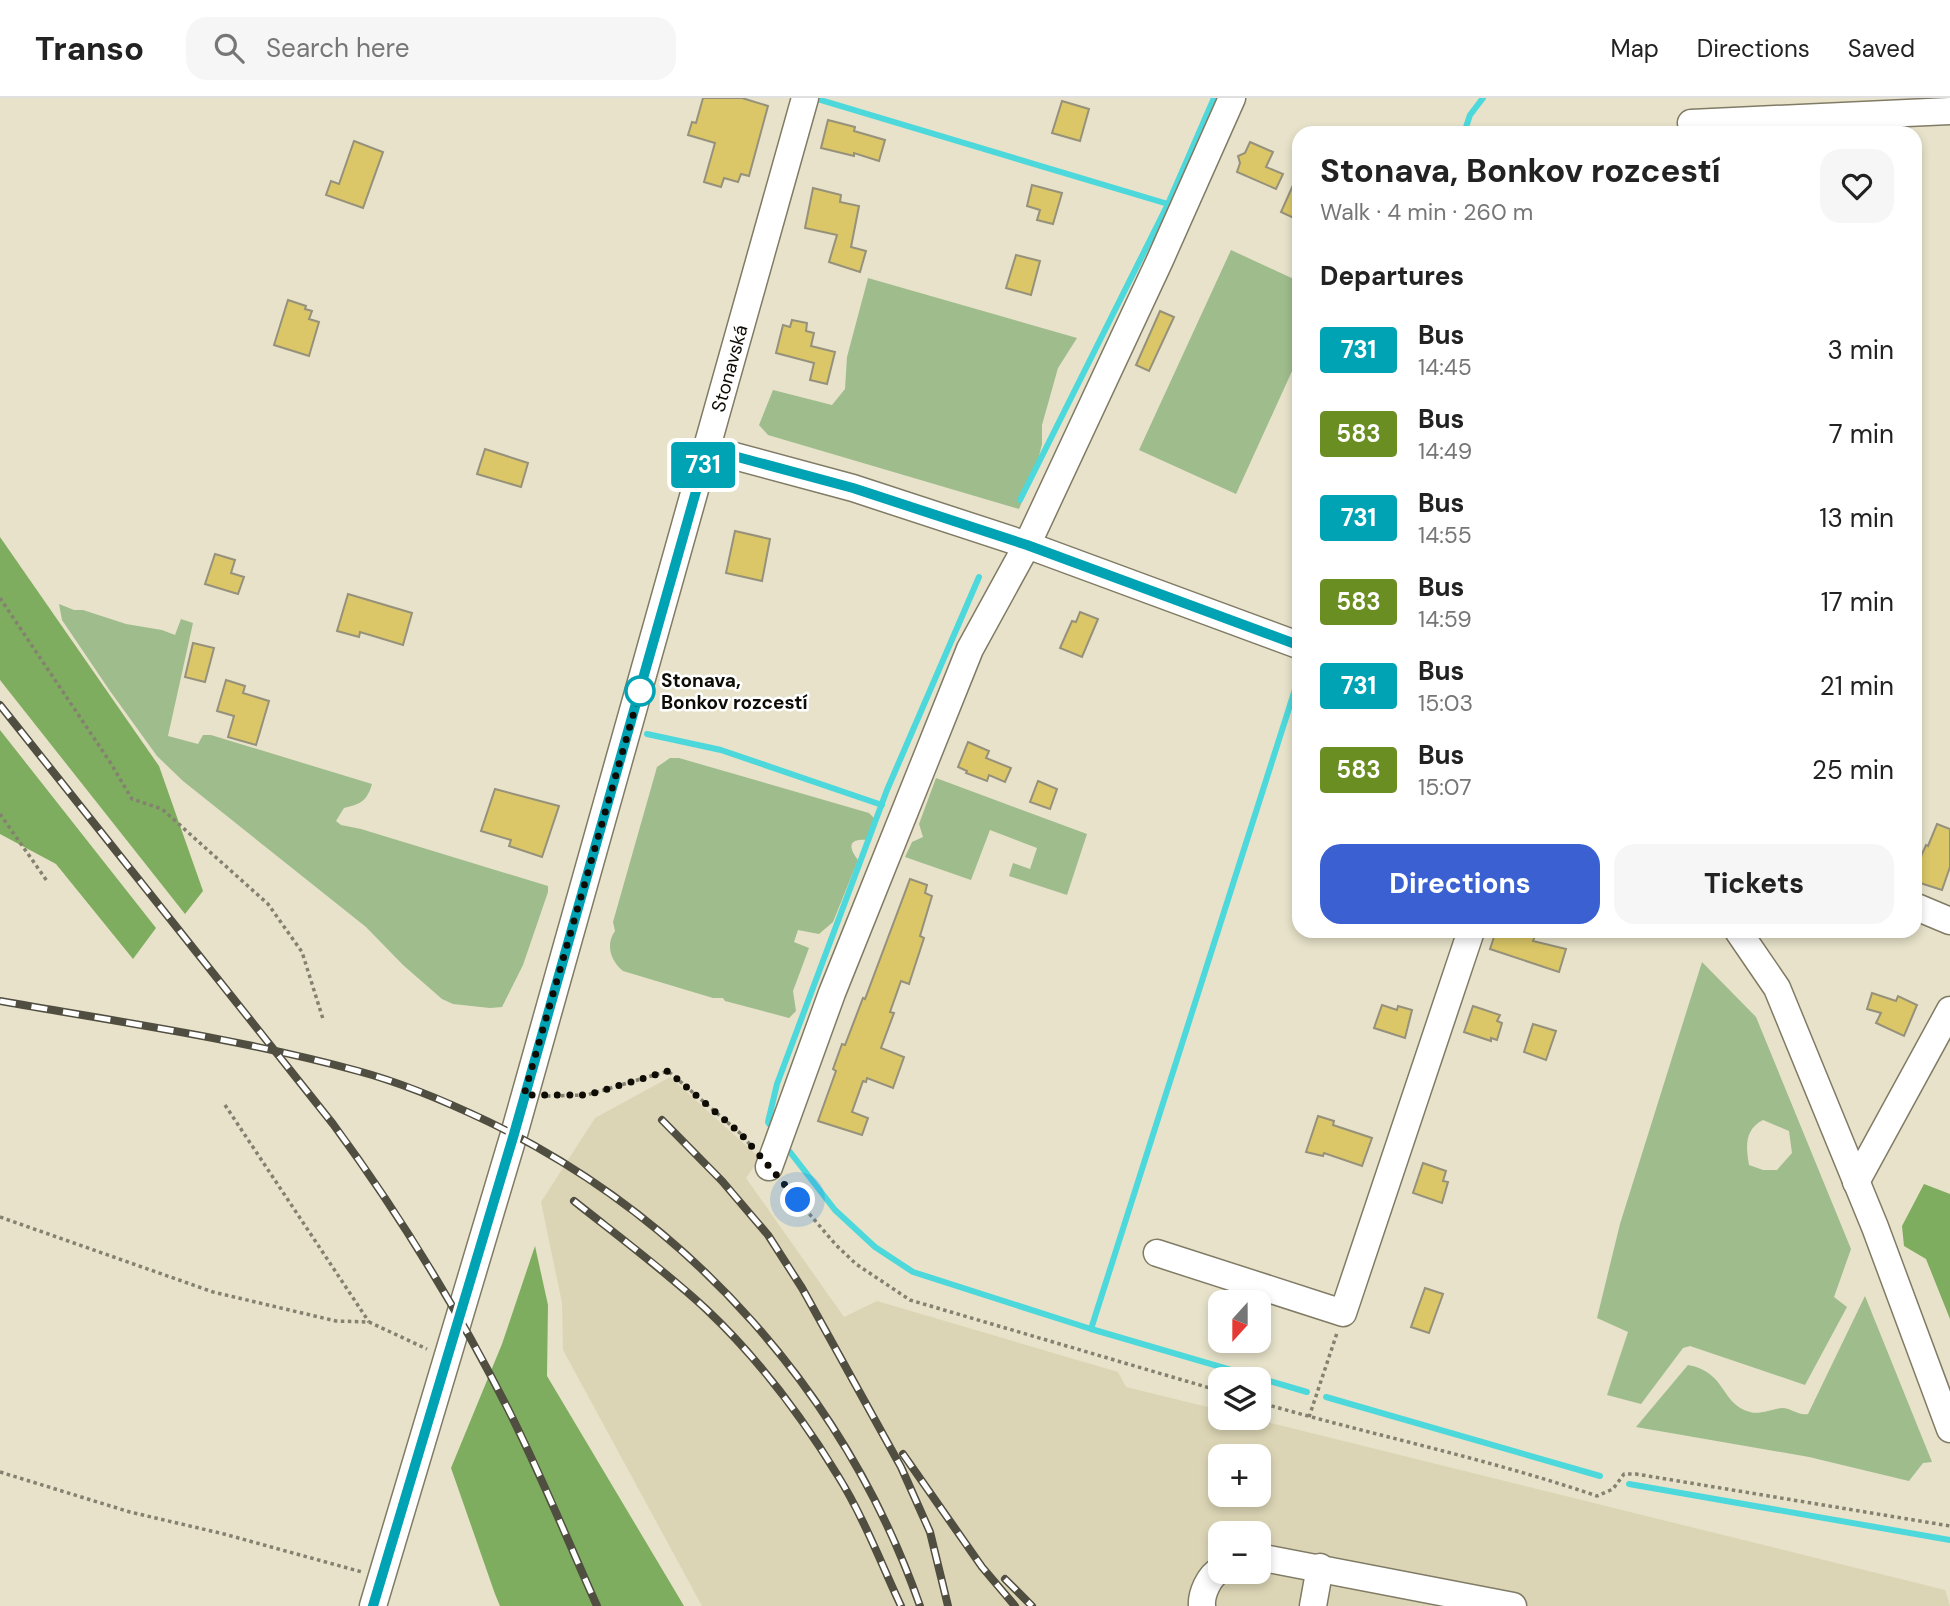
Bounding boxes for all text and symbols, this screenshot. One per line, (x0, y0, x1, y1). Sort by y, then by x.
search box (186, 17, 676, 80)
text: Transo (35, 27, 144, 70)
icon: search (210, 29, 248, 67)
text: Search here (266, 31, 410, 65)
text: Map (1611, 33, 1659, 64)
text: Directions (1697, 33, 1810, 64)
text: Saved (1848, 33, 1915, 64)
text: Stonava, Bonkov rozcestí (1320, 149, 1721, 192)
button: heart (1820, 149, 1894, 223)
text: Walk · 4 min · 260 m (1320, 197, 1533, 227)
text: Departures (1320, 259, 1464, 293)
text: Bus (1418, 318, 1464, 352)
street label: Stonavská (705, 322, 754, 415)
text: 3 min (1827, 333, 1894, 367)
text: 731 (1341, 334, 1376, 365)
text: 14:45 (1418, 352, 1472, 382)
text: Bus (1418, 402, 1464, 436)
text: 7 min (1829, 417, 1894, 451)
text: 583 (1336, 418, 1381, 449)
text: 14:49 (1418, 436, 1472, 466)
line badge: 731 (663, 442, 743, 488)
text: 731 (685, 449, 721, 480)
text: Bus (1418, 486, 1464, 520)
text: 13 min (1819, 501, 1894, 535)
text: 731 (1341, 502, 1376, 533)
text: 14:55 (1418, 520, 1472, 550)
text: Bus (1418, 570, 1464, 604)
text: 17 min (1821, 585, 1894, 619)
text: 583 (1336, 586, 1381, 617)
text: 14:59 (1418, 604, 1472, 634)
text: Bus (1418, 654, 1464, 688)
place label: Stonava, Bonkov rozcestí (661, 668, 808, 715)
text: 21 min (1820, 669, 1894, 703)
text: 731 (1341, 670, 1376, 701)
marker: Stonava, Bonkov rozcestí (625, 676, 655, 706)
text: 15:03 (1418, 688, 1473, 718)
text: Bus (1418, 738, 1464, 772)
text: 25 min (1812, 753, 1894, 787)
text: 583 (1336, 754, 1381, 785)
text: 15:07 (1418, 772, 1472, 802)
button: Directions (1320, 844, 1600, 924)
button: Tickets (1614, 844, 1894, 924)
your location (780, 1182, 815, 1217)
north arrow (1208, 1290, 1270, 1353)
map controls (1208, 1290, 1271, 1584)
button: layers (1208, 1367, 1271, 1430)
button: + (1208, 1444, 1271, 1507)
button: − (1208, 1521, 1271, 1584)

